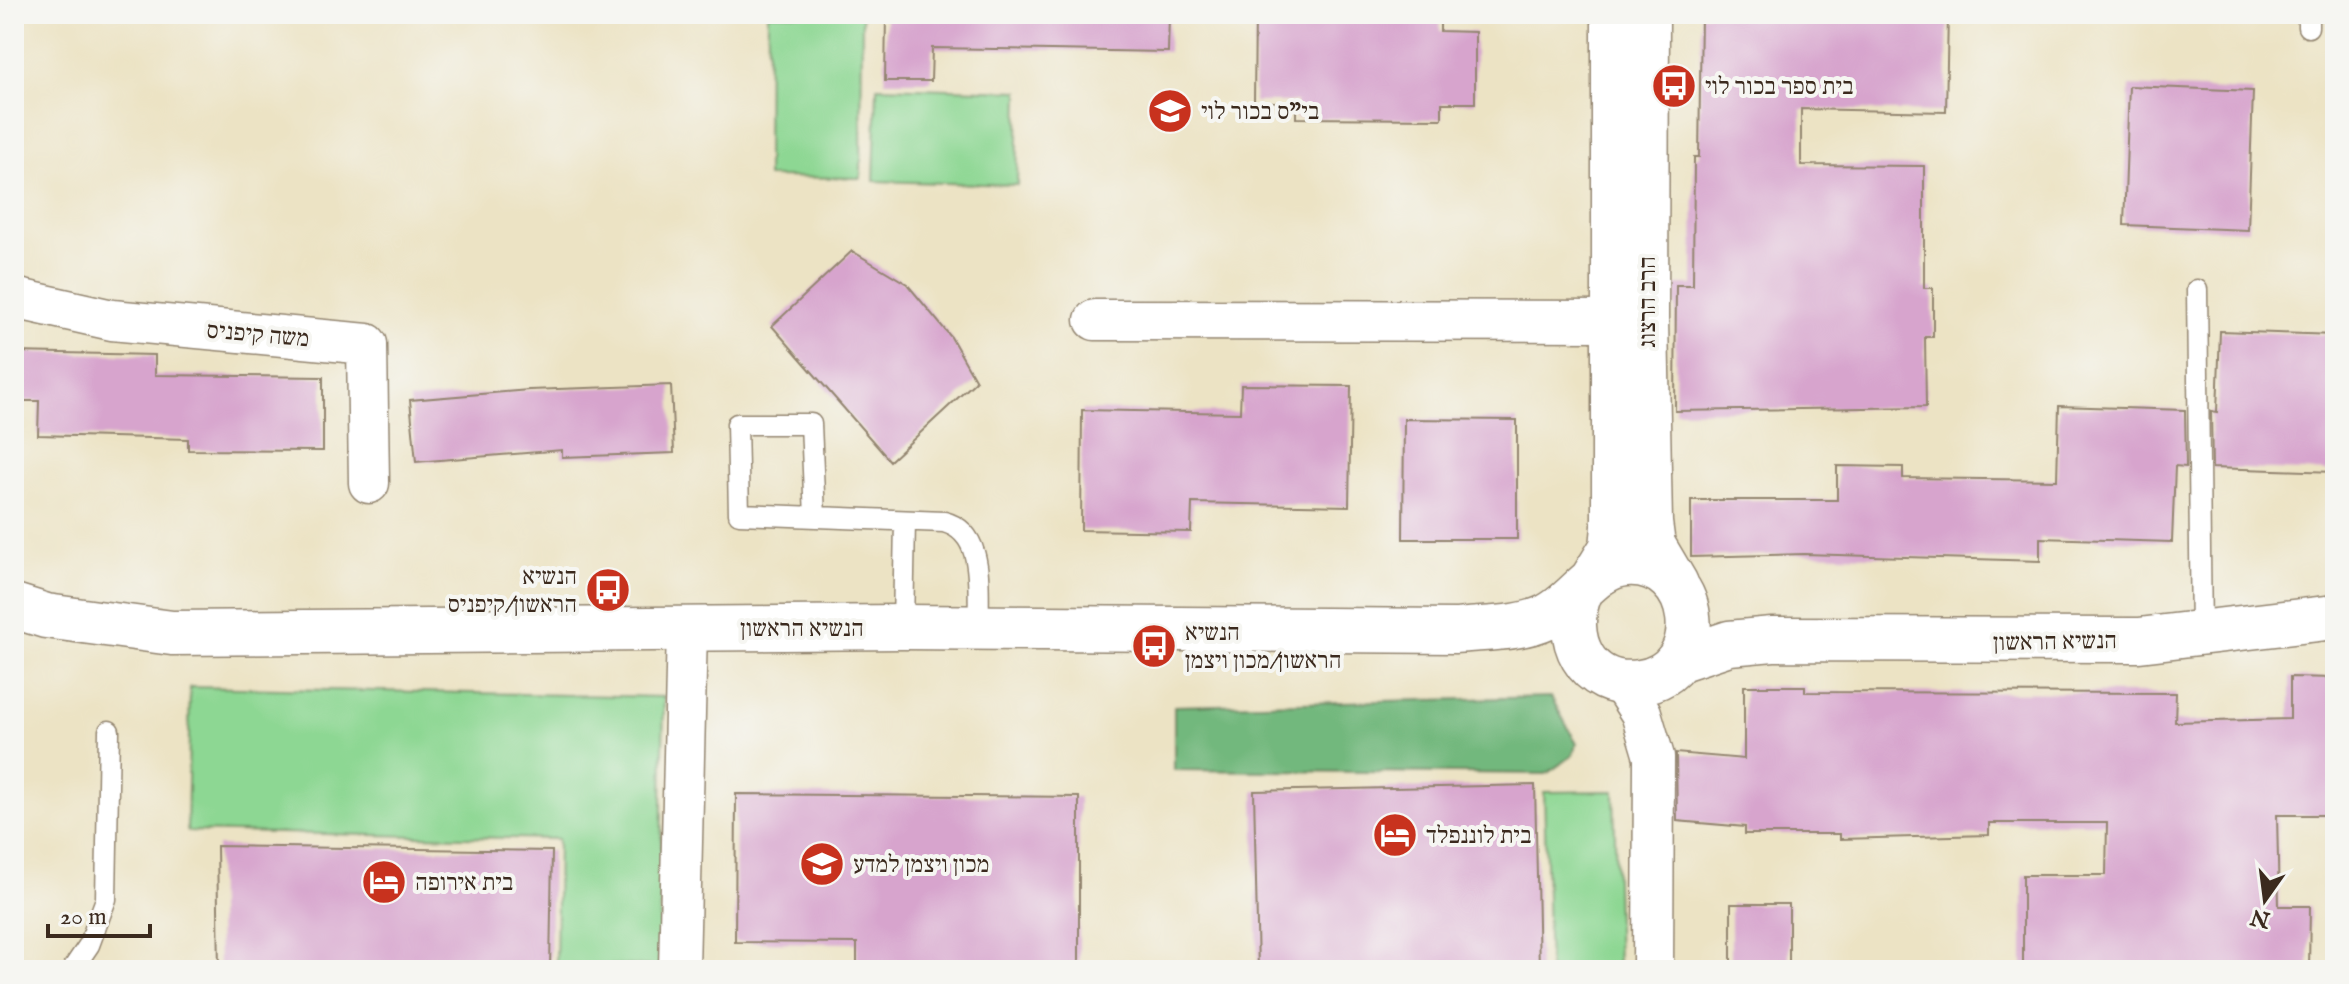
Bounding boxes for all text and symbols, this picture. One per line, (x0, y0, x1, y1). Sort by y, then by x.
bus stop icon: בית ספר בכור לוי (1650, 62, 1698, 110)
place label: בית ספר בכור לוי (1705, 72, 1854, 103)
school or university icon: בי"ס בכור לוי (1146, 87, 1194, 135)
place label: בי"ס בכור לוי (1201, 97, 1319, 128)
street label: הרב הרצוג (1633, 256, 1664, 348)
street label: משה קיפניס (205, 316, 311, 355)
place label: הנשיא הראשון/קיפניס (448, 562, 577, 621)
bus stop icon: הנשיא הראשון/קיפניס (584, 566, 632, 614)
street label: הנשיא הראשון (740, 614, 864, 645)
place label: הנשיא הראשון/מכון ויצמן (1185, 618, 1342, 677)
bus stop icon: הנשיא הראשון/מכון ויצמן (1130, 622, 1178, 670)
street label: הנשיא הראשון (1993, 626, 2117, 659)
hotel icon: בית לוננפלד (1371, 811, 1419, 859)
place label: בית לוננפלד (1426, 821, 1531, 852)
school or university icon: מכון ויצמן למדע (798, 840, 846, 888)
place label: מכון ויצמן למדע (853, 850, 989, 881)
hotel icon: בית אירופה (360, 858, 408, 906)
north arrow (2225, 860, 2305, 940)
place label: בית אירופה (415, 868, 513, 899)
scale bar (48, 888, 150, 938)
text: 20 m (60, 902, 107, 933)
text: N (2248, 902, 2274, 934)

